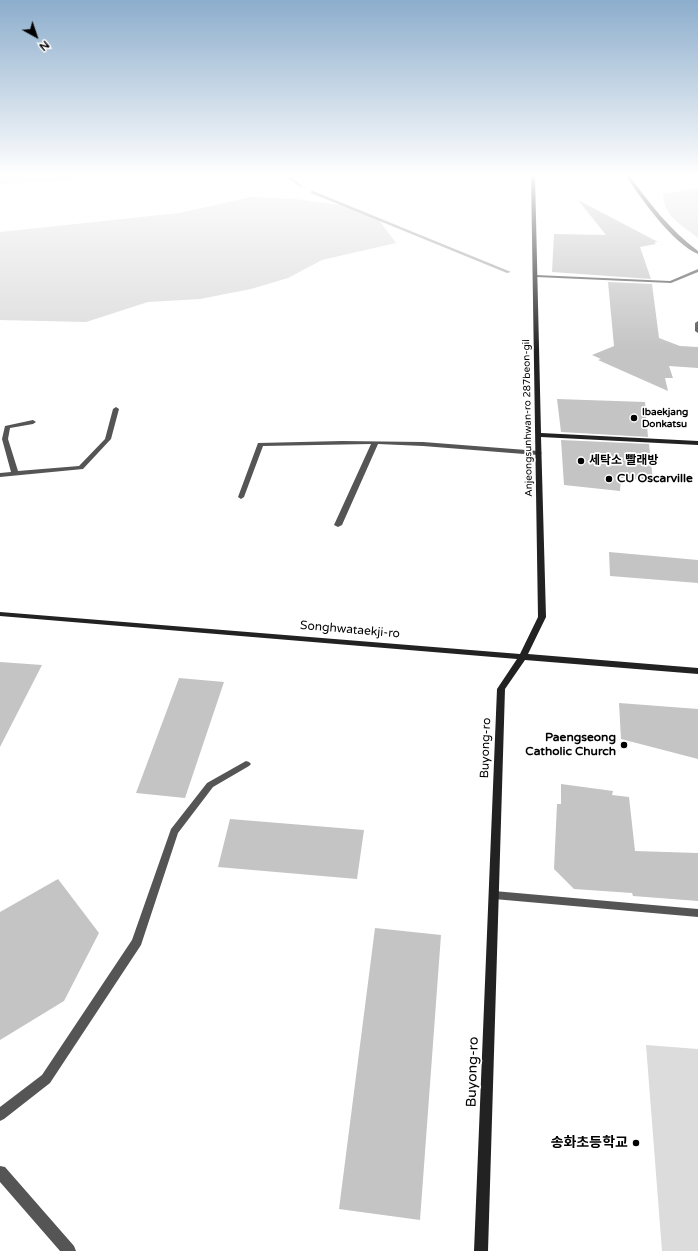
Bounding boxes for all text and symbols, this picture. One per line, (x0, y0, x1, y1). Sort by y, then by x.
north arrow (16, 16, 56, 56)
text: N (36, 38, 52, 53)
street label: Anjeongsunhwan-ro 287beon-gil (521, 339, 535, 497)
place label: Ibaekjang Donkatsu (642, 406, 688, 430)
marker: Ibaekjang Donkatsu (629, 413, 639, 423)
place label: 세탁소 빨래방 (589, 454, 658, 468)
marker: 세탁소 빨래방 (576, 456, 586, 466)
place label: CU Oscarville (617, 472, 693, 486)
marker: CU Oscarville (604, 474, 614, 484)
street label: Songhwataekji-ro (300, 618, 400, 642)
street label: Buyong-ro (478, 717, 494, 779)
place label: Paengseong Catholic Church (525, 731, 616, 759)
marker: Paengseong Catholic Church (619, 740, 629, 750)
street label: Buyong-ro (463, 1036, 483, 1108)
place label: 송화초등학교 (551, 1135, 628, 1151)
marker: 송화초등학교 (631, 1138, 641, 1148)

